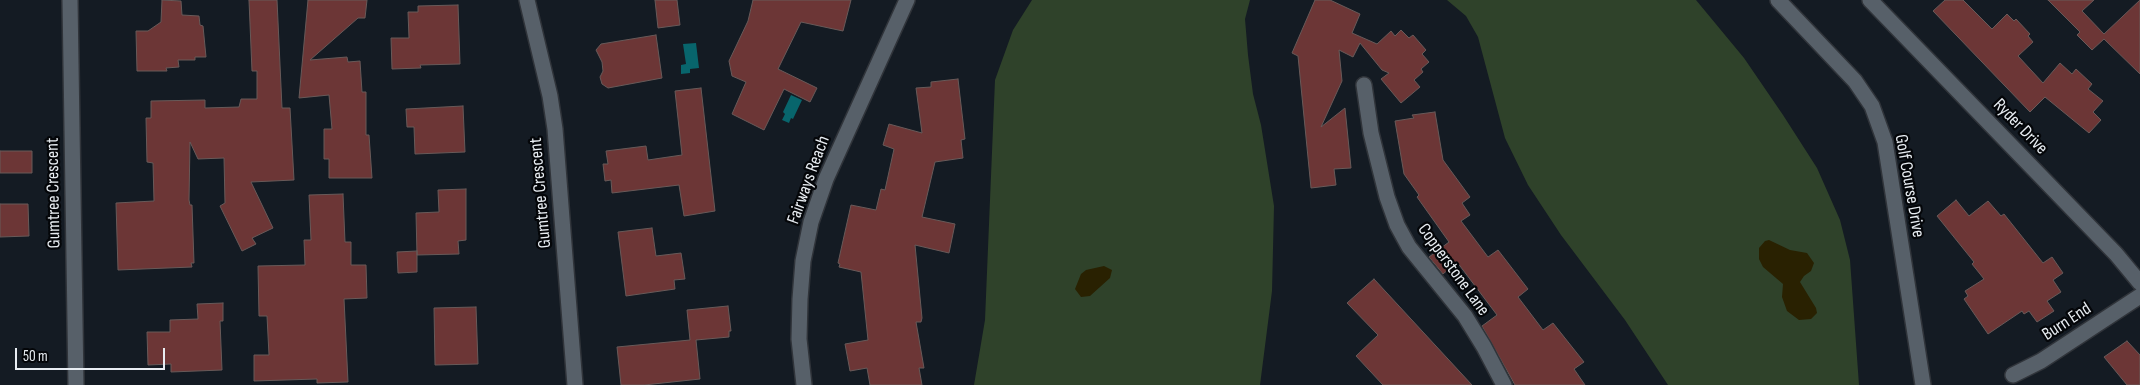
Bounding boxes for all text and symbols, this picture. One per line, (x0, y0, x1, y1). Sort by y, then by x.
street label: Ryder Drive (1988, 95, 2052, 159)
street label: Fairways Reach (783, 133, 835, 227)
street label: Golf Course Drive (1889, 133, 1929, 239)
street label: Gumtree Crescent (42, 137, 66, 249)
street label: Gumtree Crescent (525, 137, 557, 249)
street label: Copperstone Lane (1412, 220, 1494, 320)
street label: Burn End (2039, 298, 2095, 346)
scale bar (18, 338, 168, 370)
text: 50 m (23, 347, 48, 366)

